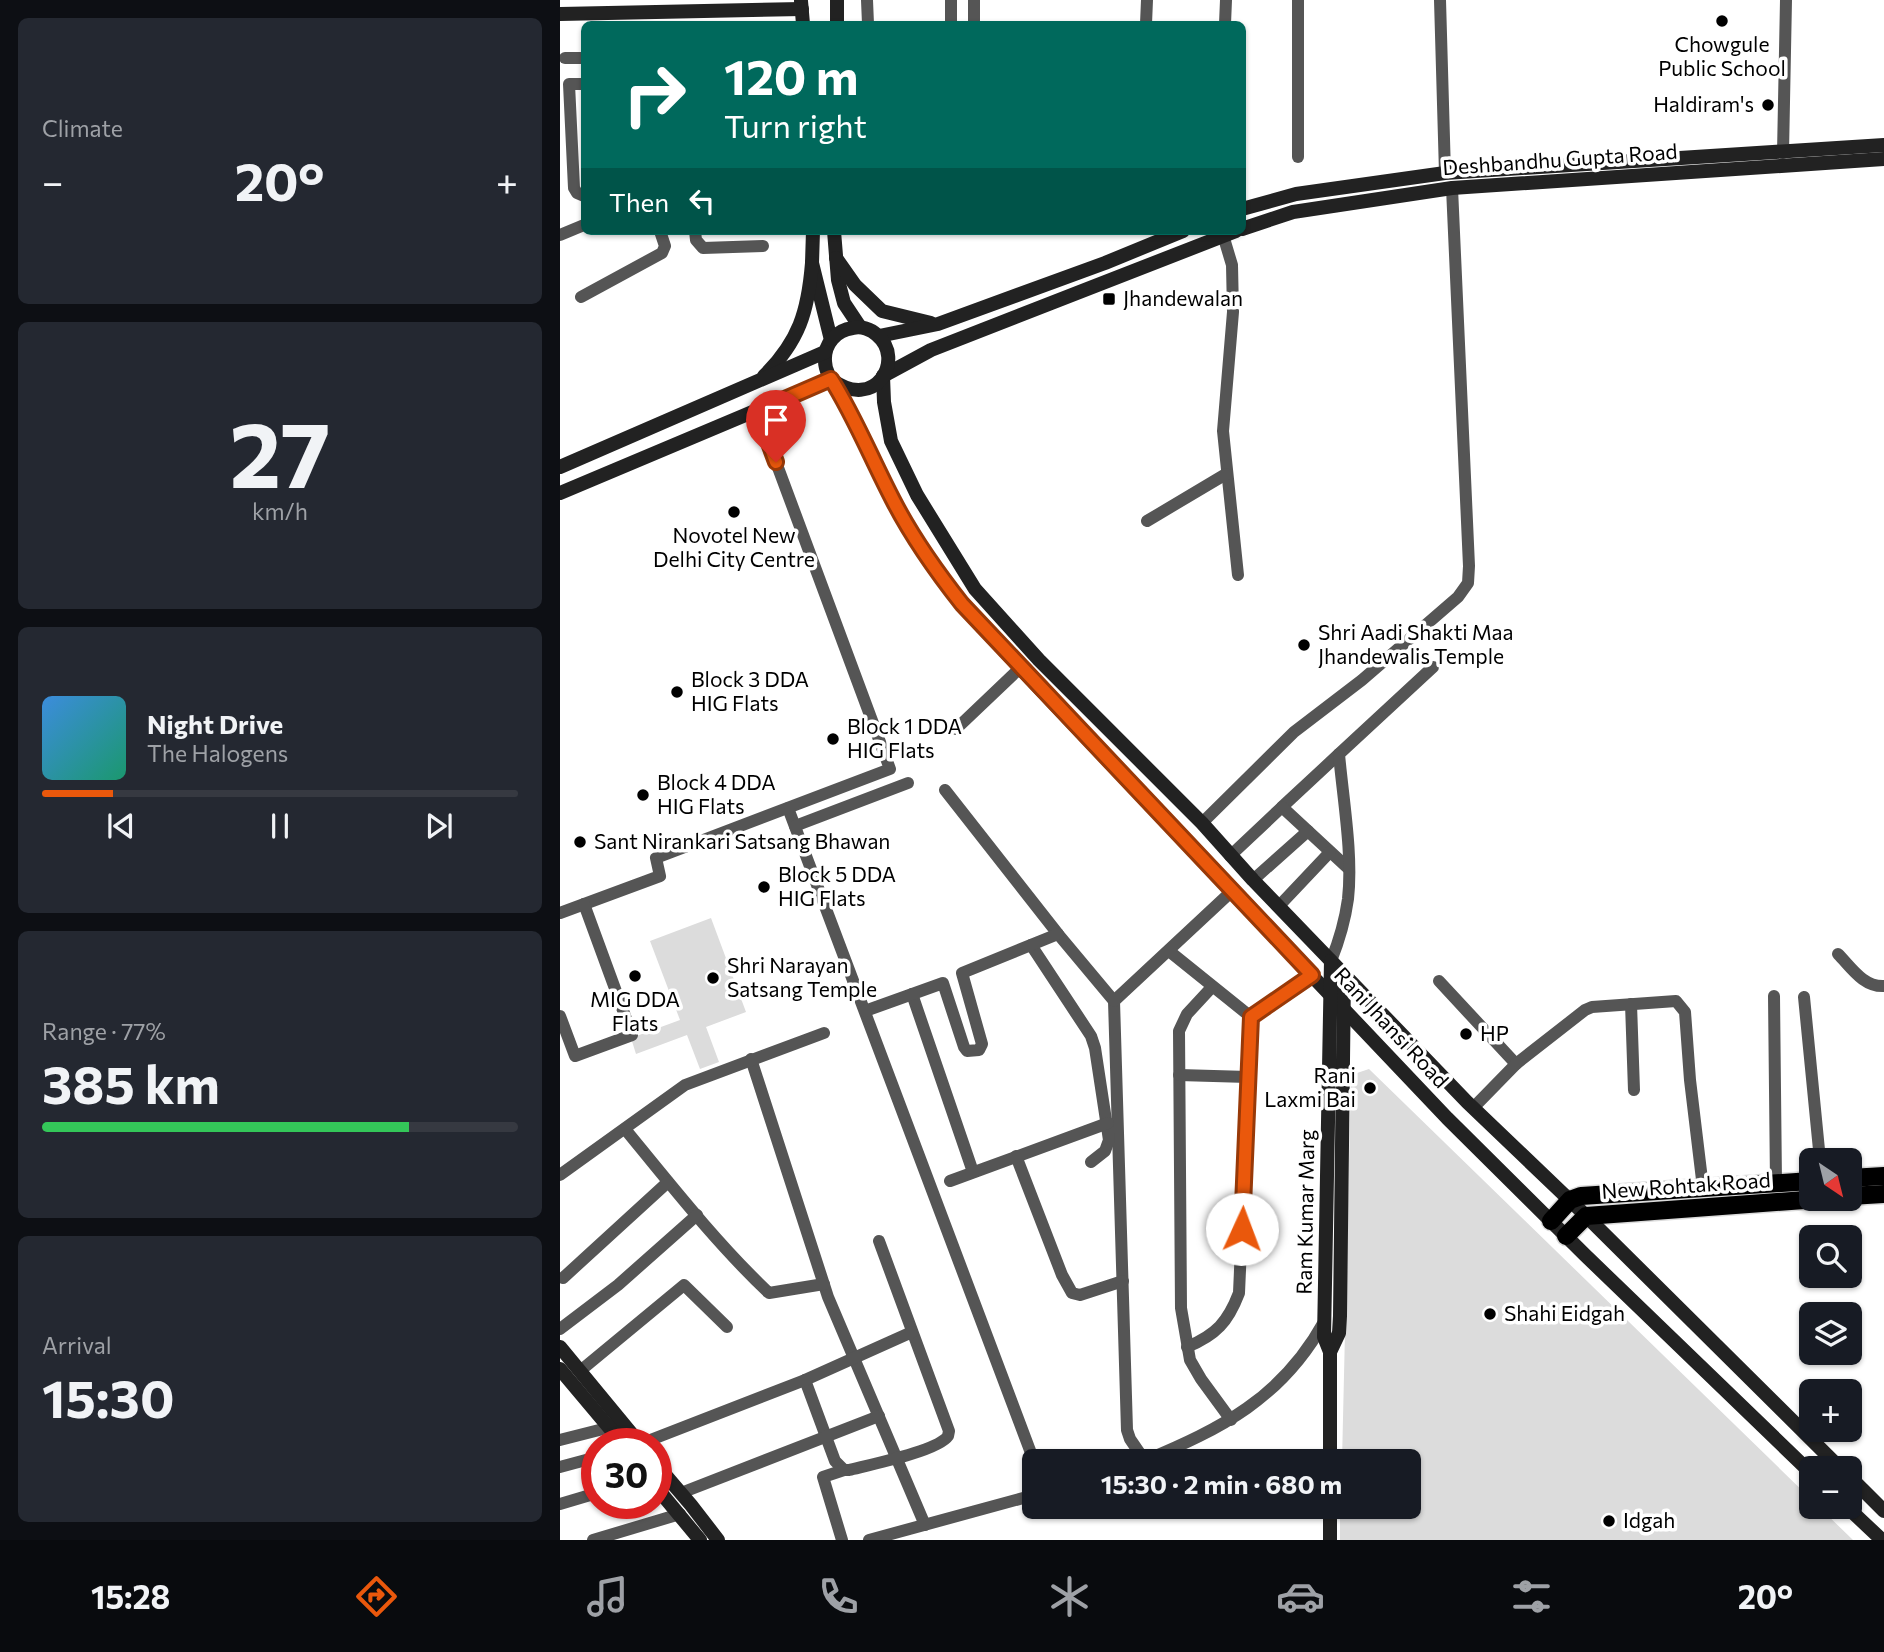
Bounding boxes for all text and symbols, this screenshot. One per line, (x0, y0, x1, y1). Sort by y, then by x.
marker: Chowgule Public School (1714, 13, 1730, 29)
place label: Chowgule Public School (1658, 31, 1786, 80)
text: 120 m (724, 45, 858, 105)
icon: right (609, 49, 700, 140)
place label: Haldiram's (1653, 91, 1754, 116)
marker: Haldiram's (1760, 97, 1776, 113)
text: Turn right (724, 105, 867, 145)
text: Climate (42, 114, 123, 142)
street label: Deshbandhu Gupta Road (1442, 138, 1678, 179)
text: 20° (235, 148, 325, 212)
text: − (42, 157, 64, 204)
text: + (496, 157, 518, 204)
icon: left (683, 182, 721, 220)
text: Then (609, 186, 669, 217)
place label: Jhandewalan (1123, 285, 1243, 310)
marker: Jhandewalan (1101, 291, 1117, 307)
pin (746, 390, 806, 462)
text: 27 (229, 395, 331, 507)
icon: arrive (757, 401, 795, 439)
text: km/h (252, 497, 308, 525)
marker: Novotel New Delhi City Centre (726, 504, 742, 520)
place label: Novotel New Delhi City Centre (653, 522, 815, 571)
place label: Shri Aadi Shakti Maa Jhandewalis Temple (1318, 619, 1514, 668)
marker: Shri Aadi Shakti Maa Jhandewalis Temple (1296, 637, 1312, 653)
place label: Block 3 DDA HIG Flats (691, 666, 809, 715)
marker: Block 3 DDA HIG Flats (669, 684, 685, 700)
text: Night Drive (147, 708, 283, 739)
place label: Block 1 DDA HIG Flats (847, 713, 962, 762)
marker: Block 1 DDA HIG Flats (825, 731, 841, 747)
text: The Halogens (147, 739, 288, 767)
place label: Block 4 DDA HIG Flats (657, 769, 776, 818)
marker: Block 4 DDA HIG Flats (635, 787, 651, 803)
icon: previous (102, 807, 140, 845)
icon: pause (261, 807, 299, 845)
icon: next (420, 807, 458, 845)
place label: Sant Nirankari Satsang Bhawan (594, 828, 890, 853)
marker: Sant Nirankari Satsang Bhawan (572, 834, 588, 850)
place label: Block 5 DDA HIG Flats (778, 861, 896, 910)
marker: Block 5 DDA HIG Flats (756, 879, 772, 895)
place label: Shri Narayan Satsang Temple (727, 952, 877, 1001)
street label: Rani Jhansi Road (1330, 962, 1454, 1092)
marker: MIG DDA Flats (627, 968, 643, 984)
marker: Shri Narayan Satsang Temple (705, 970, 721, 986)
place label: MIG DDA Flats (590, 986, 680, 1035)
text: Range · 77% (42, 1017, 166, 1045)
place label: HP (1480, 1020, 1509, 1045)
marker: HP (1458, 1026, 1474, 1042)
text: 385 km (42, 1051, 220, 1115)
place label: Rani Laxmi Bai (1264, 1062, 1356, 1111)
marker: Rani Laxmi Bai (1362, 1080, 1378, 1096)
street label: Ram Kumar Marg (1291, 1129, 1318, 1295)
north arrow (1799, 1148, 1862, 1211)
map controls (1799, 1148, 1862, 1519)
street label: New Rohtak Road (1600, 1166, 1771, 1203)
position arrow (1205, 1192, 1279, 1266)
button: search (1799, 1225, 1862, 1288)
place label: Shahi Eidgah (1504, 1300, 1625, 1325)
button: layers (1799, 1302, 1862, 1365)
marker: Shahi Eidgah (1482, 1306, 1498, 1322)
text: Arrival (42, 1331, 112, 1359)
text: 15:30 (42, 1365, 174, 1429)
button: + (1799, 1379, 1862, 1442)
speed limit sign: 30 (581, 1428, 672, 1519)
button: − (1799, 1456, 1862, 1519)
text: 15:30 · 2 min · 680 m (1101, 1468, 1342, 1499)
place label: Idgah (1623, 1507, 1675, 1532)
marker: Idgah (1601, 1513, 1617, 1529)
icon: directions (352, 1572, 401, 1621)
icon: music (583, 1572, 632, 1621)
icon: phone (814, 1572, 863, 1621)
icon: climate (1045, 1572, 1094, 1621)
icon: car (1276, 1572, 1325, 1621)
icon: filters (1507, 1572, 1556, 1621)
text: 15:28 (91, 1576, 170, 1616)
text: 20° (1738, 1576, 1793, 1616)

